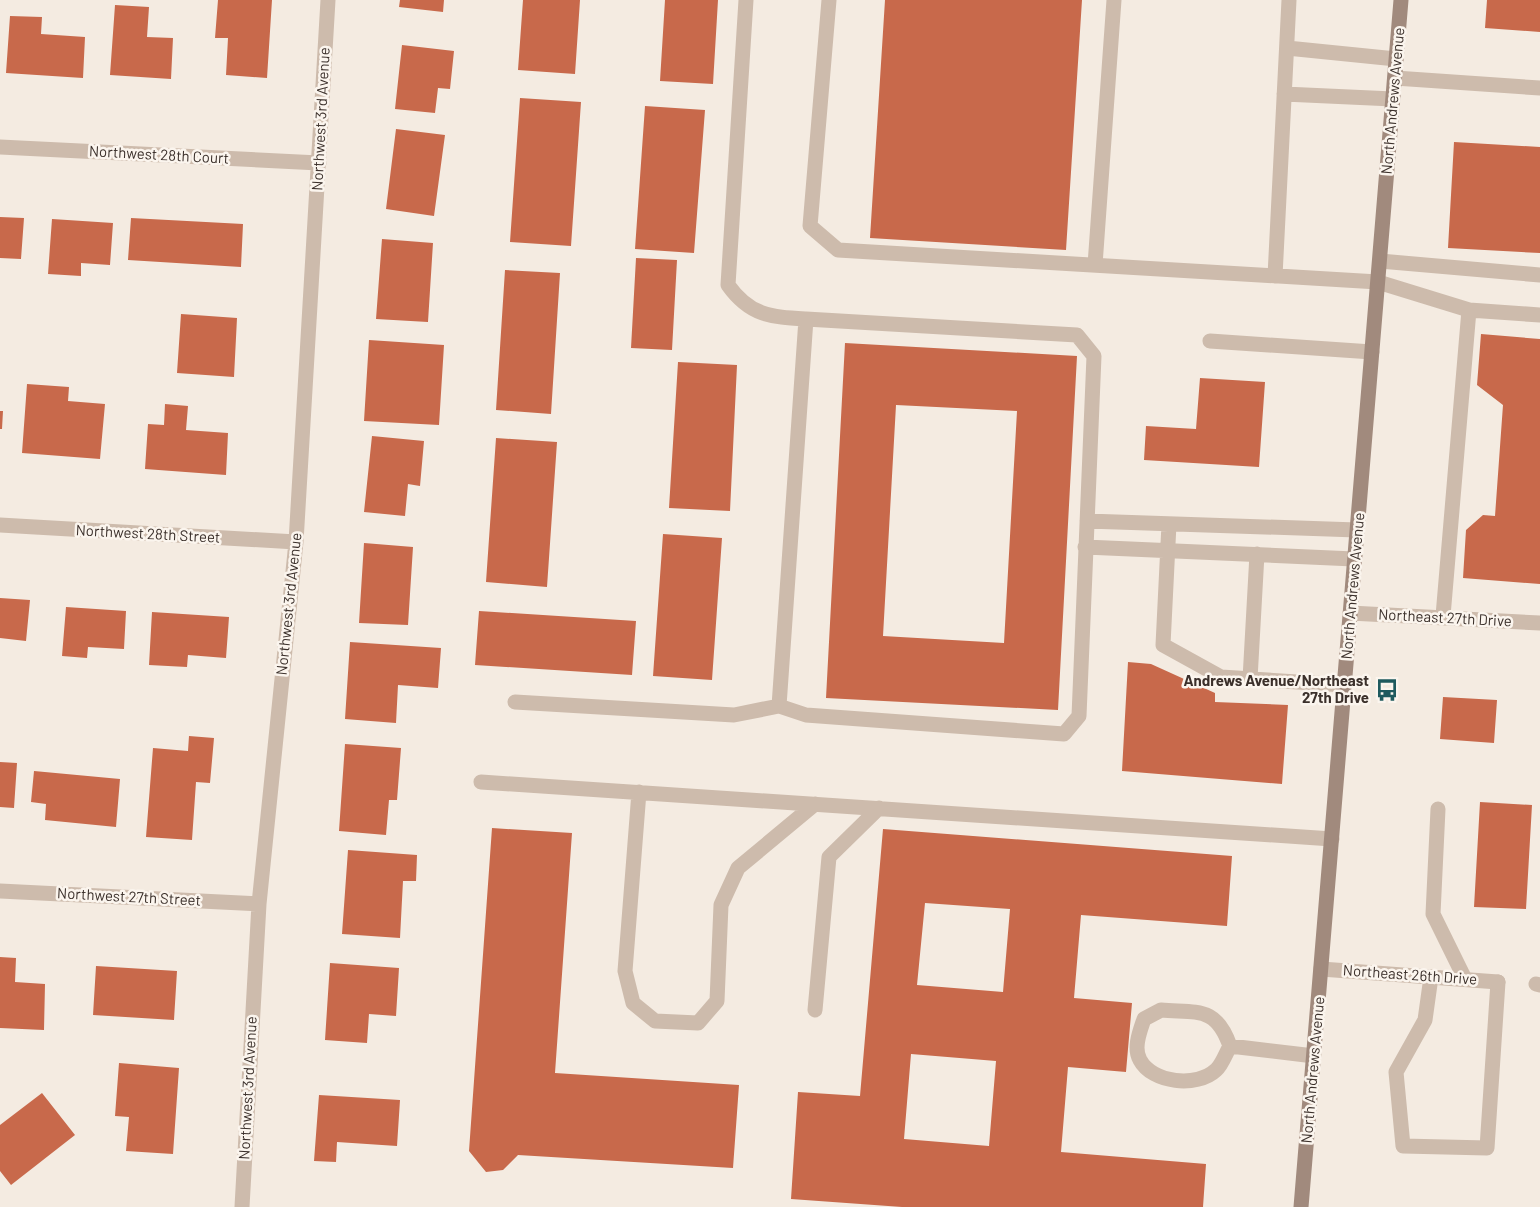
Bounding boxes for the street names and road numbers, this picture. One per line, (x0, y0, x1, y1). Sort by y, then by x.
street label: North Andrews Avenue (1377, 27, 1407, 175)
street label: Northwest 3rd Avenue (307, 47, 333, 191)
street label: Northwest 28th Court (89, 141, 230, 167)
street label: North Andrews Avenue (1337, 512, 1367, 660)
street label: Northwest 28th Street (75, 520, 221, 546)
street label: Northwest 3rd Avenue (272, 532, 304, 676)
street label: Northeast 27th Drive (1378, 605, 1512, 629)
street label: Northwest 27th Street (57, 883, 201, 909)
street label: Northeast 26th Drive (1342, 960, 1478, 988)
street label: North Andrews Avenue (1297, 996, 1327, 1144)
street label: Northwest 3rd Avenue (234, 1016, 260, 1160)

